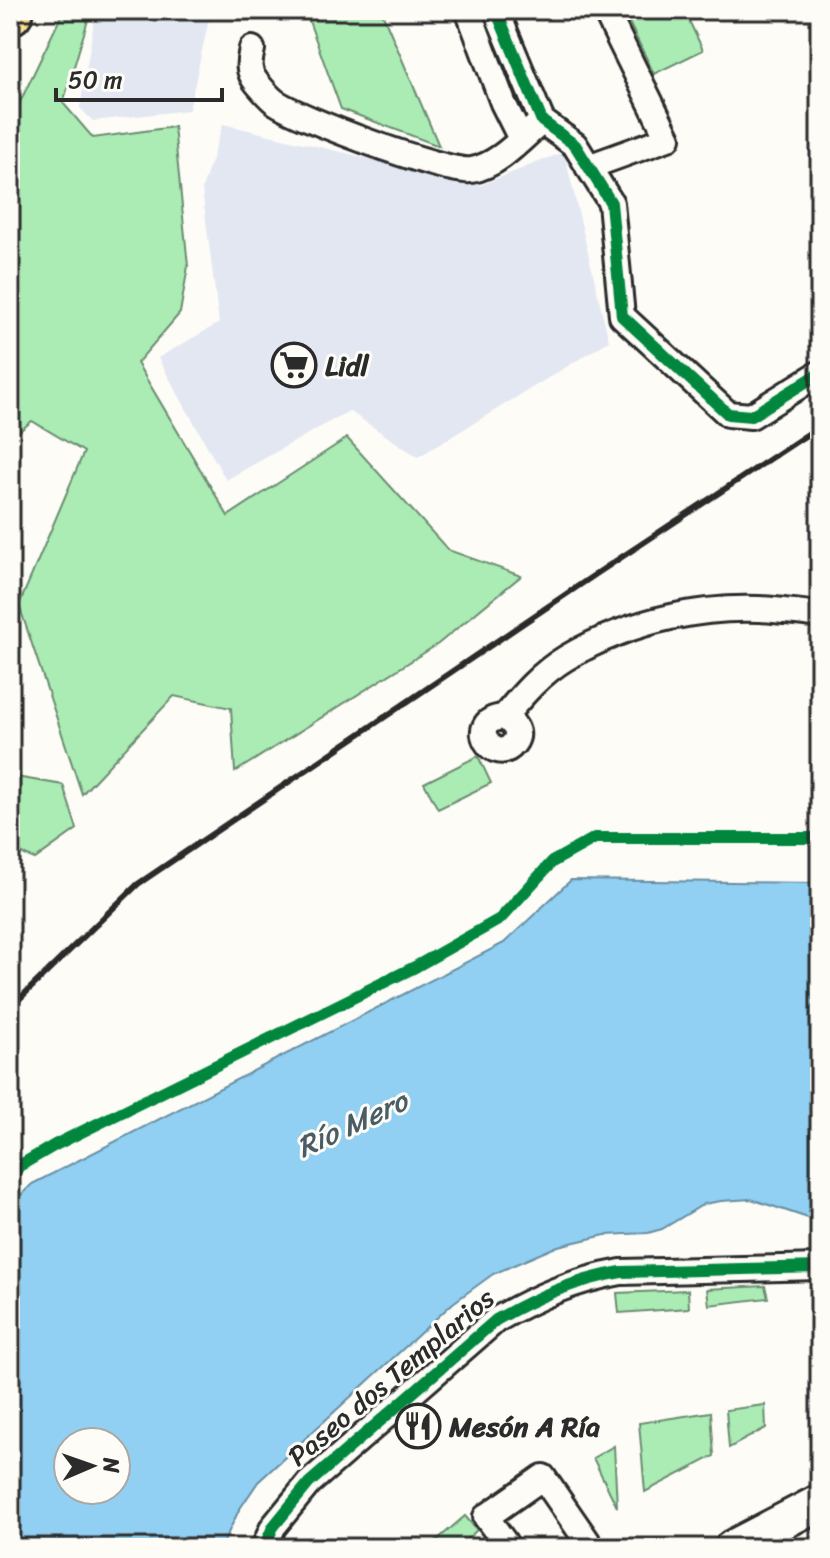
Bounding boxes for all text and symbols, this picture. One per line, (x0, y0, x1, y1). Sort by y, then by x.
scale bar (56, 52, 222, 102)
text: 50 m (68, 59, 123, 101)
supermarket icon: Lidl (270, 341, 318, 389)
place label: Lidl (325, 341, 369, 390)
water label: Río Mero (287, 1074, 419, 1173)
street label: Paseo dos Templarios (276, 1275, 506, 1479)
restaurant icon: Mesón A Ría (394, 1402, 442, 1450)
place label: Mesón A Ría (448, 1402, 600, 1451)
north arrow (52, 1426, 132, 1506)
text: N (92, 1456, 131, 1474)

